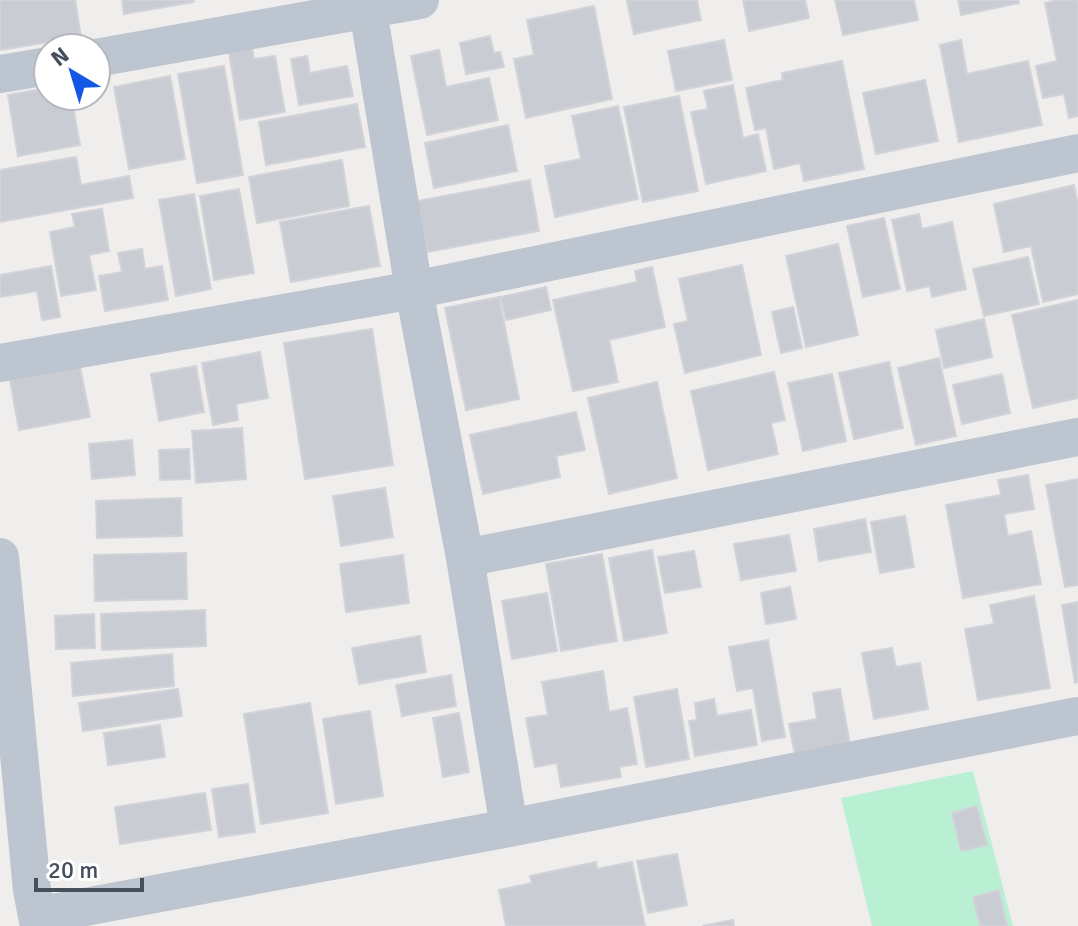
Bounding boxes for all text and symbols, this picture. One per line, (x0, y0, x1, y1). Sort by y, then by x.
north arrow (32, 32, 112, 112)
text: N (46, 41, 74, 72)
scale bar (36, 842, 142, 892)
text: 20 m (48, 855, 98, 885)

